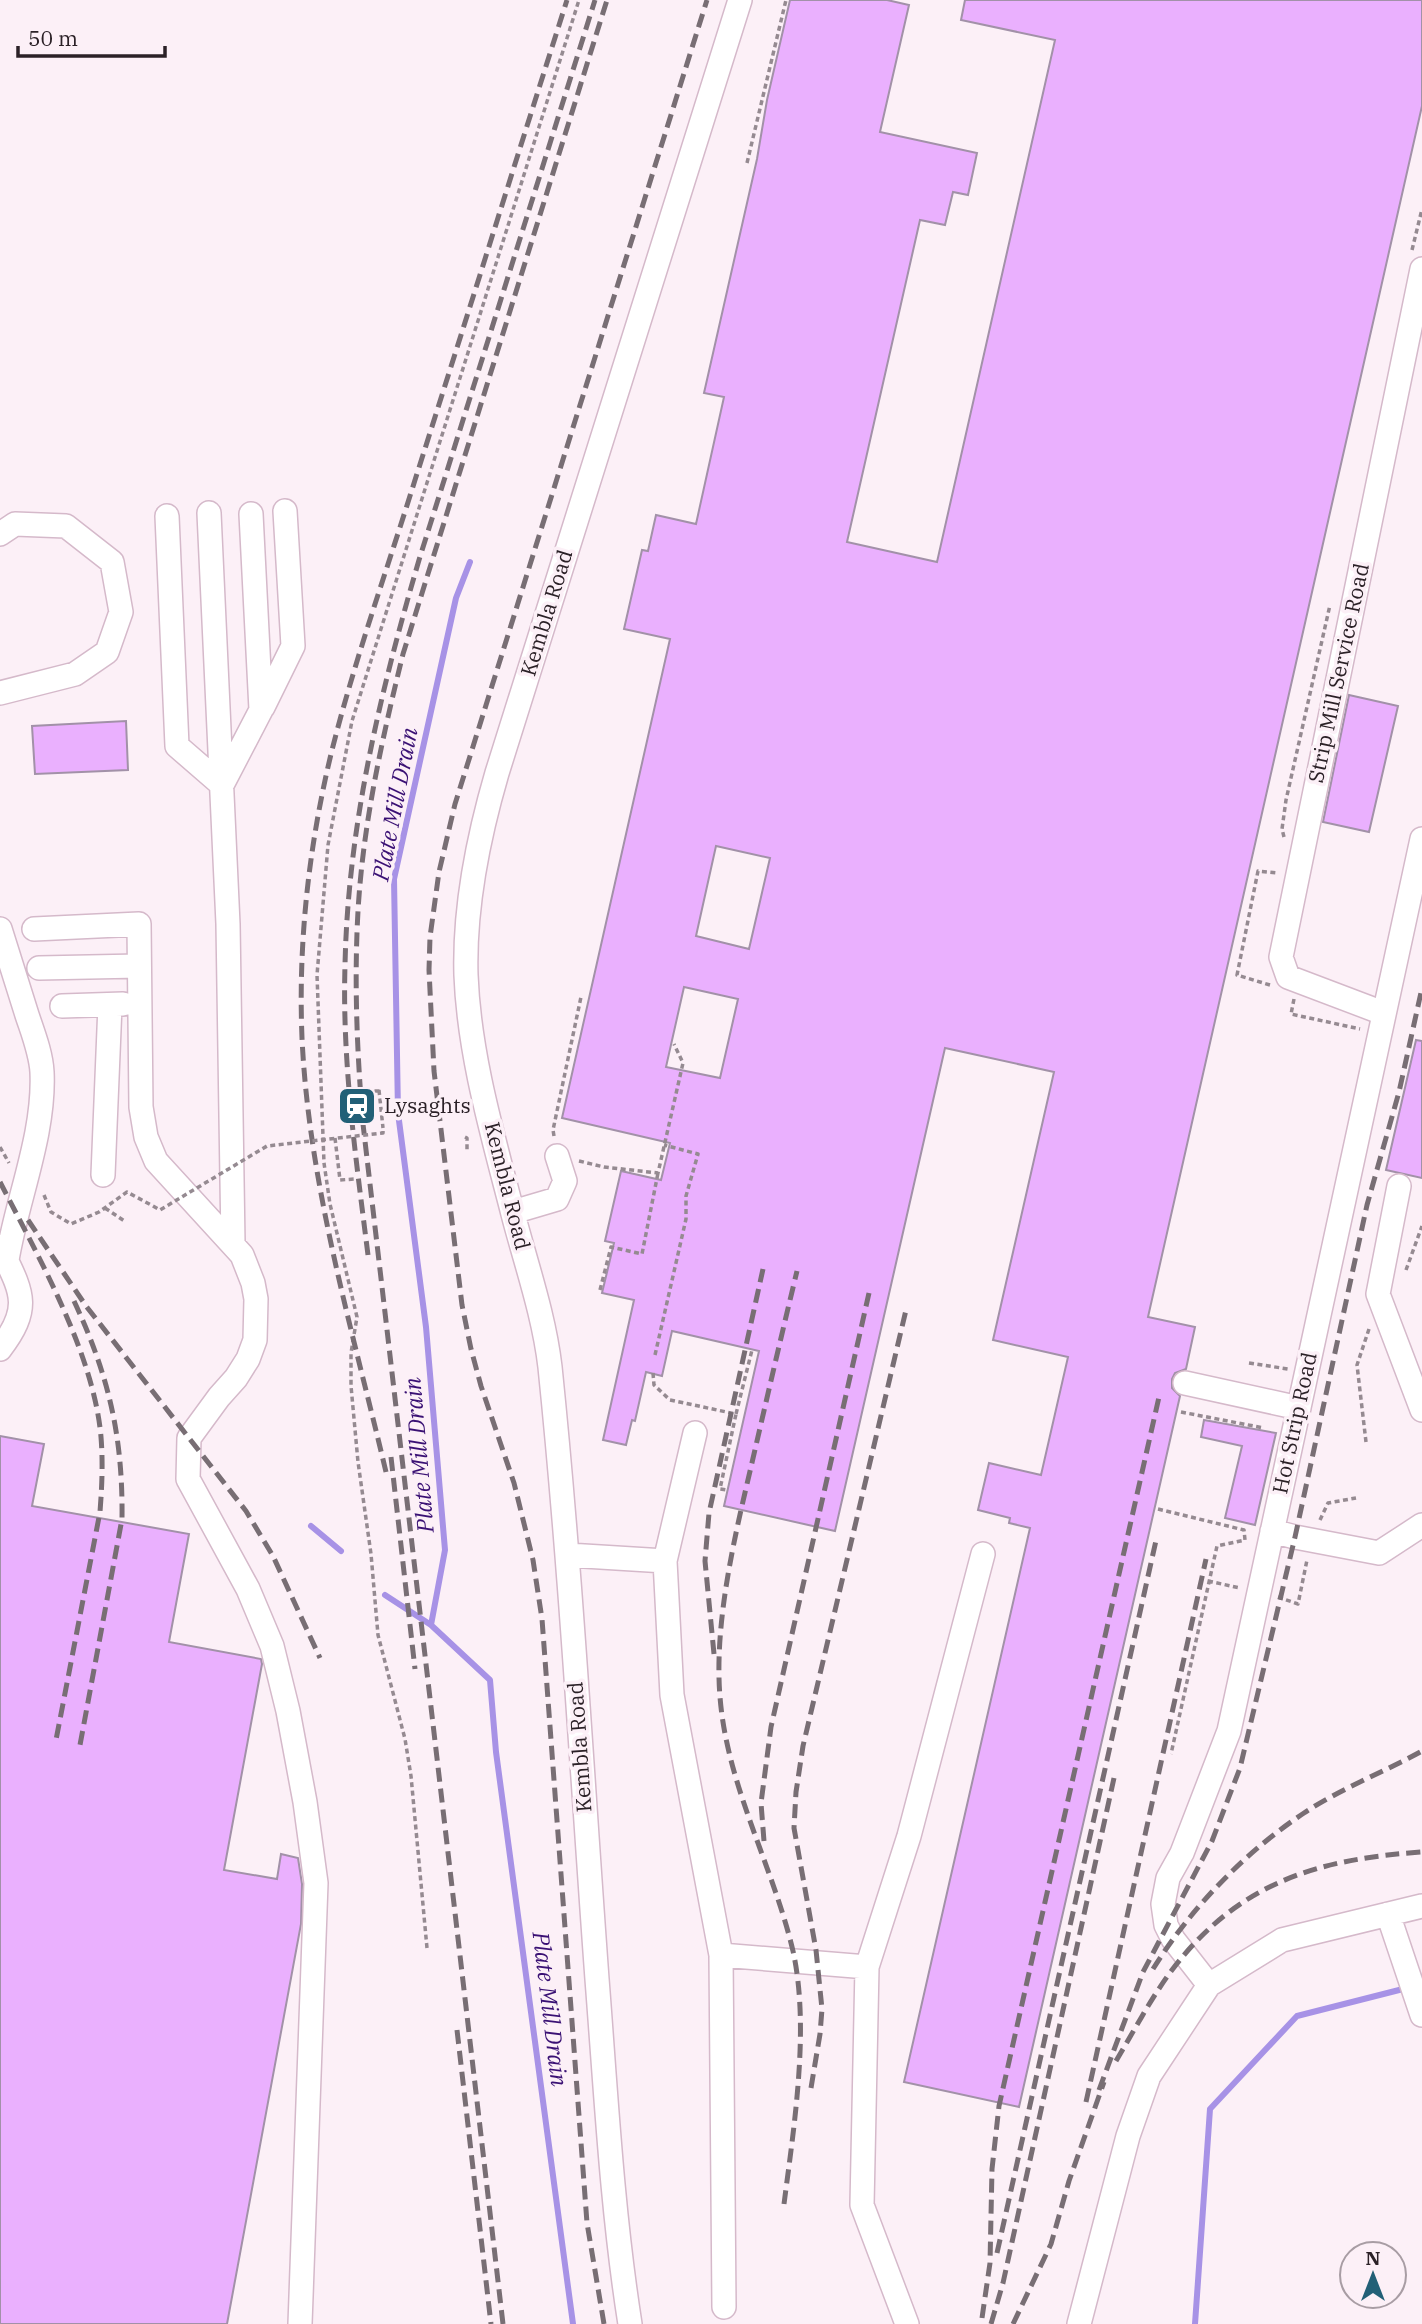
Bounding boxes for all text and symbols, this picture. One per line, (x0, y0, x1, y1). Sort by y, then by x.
scale bar (18, 14, 164, 58)
text: 50 m (28, 24, 78, 52)
street label: Kembla Road (514, 546, 579, 679)
street label: Strip Mill Service Road (1301, 560, 1375, 785)
water label: Plate Mill Drain (364, 724, 424, 884)
station icon: Lysaghts (336, 1085, 378, 1127)
place label: Lysaghts (384, 1091, 471, 1119)
street label: Kembla Road (479, 1119, 537, 1253)
street label: Hot Strip Road (1265, 1349, 1323, 1496)
water label: Plate Mill Drain (396, 1376, 440, 1535)
street label: Kembla Road (560, 1681, 598, 1813)
water label: Plate Mill Drain (526, 1929, 575, 2088)
north arrow (1338, 2240, 1408, 2310)
text: N (1365, 2246, 1381, 2270)

